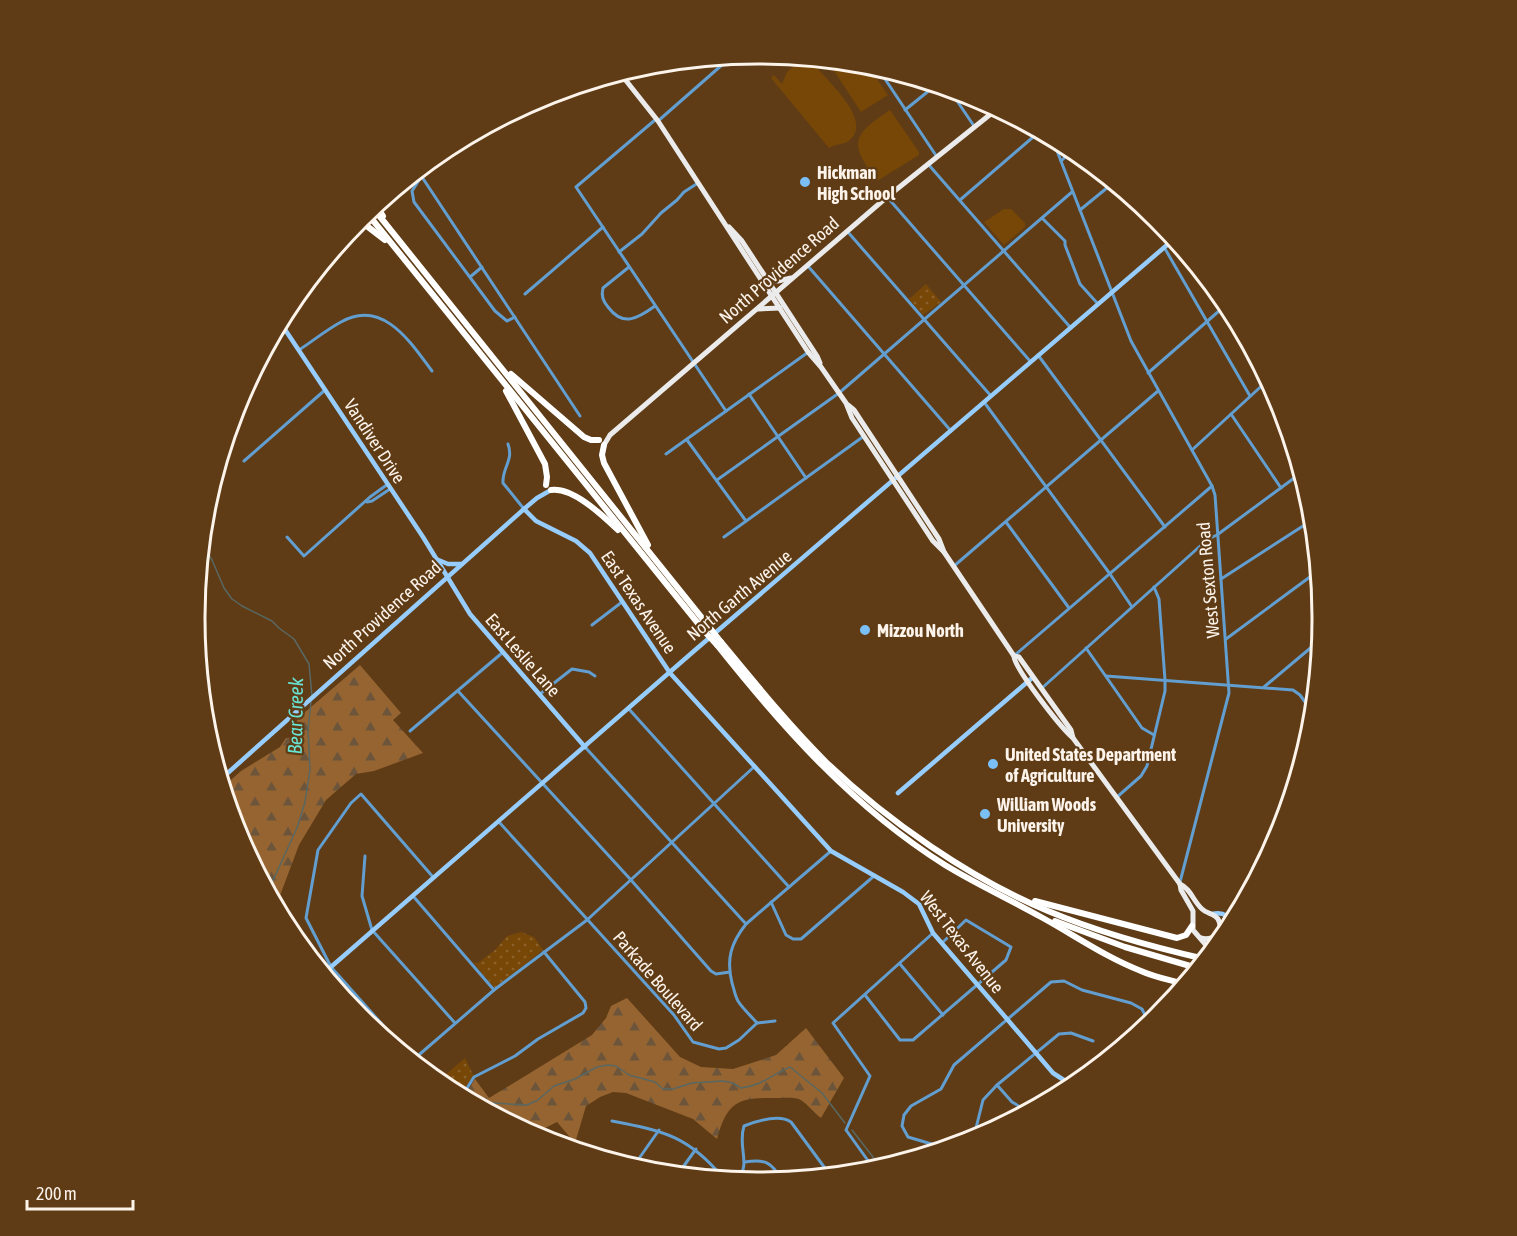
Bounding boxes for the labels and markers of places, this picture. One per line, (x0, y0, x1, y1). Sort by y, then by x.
place label: Hickman High School (817, 162, 895, 204)
marker: Hickman High School (798, 175, 812, 189)
place label: Mizzou North (877, 620, 964, 641)
marker: Mizzou North (858, 623, 872, 637)
place label: United States Department of Agriculture (1005, 744, 1177, 786)
marker: United States Department of Agriculture (986, 757, 1000, 771)
place label: William Woods University (996, 794, 1097, 836)
marker: William Woods University (978, 807, 992, 821)

